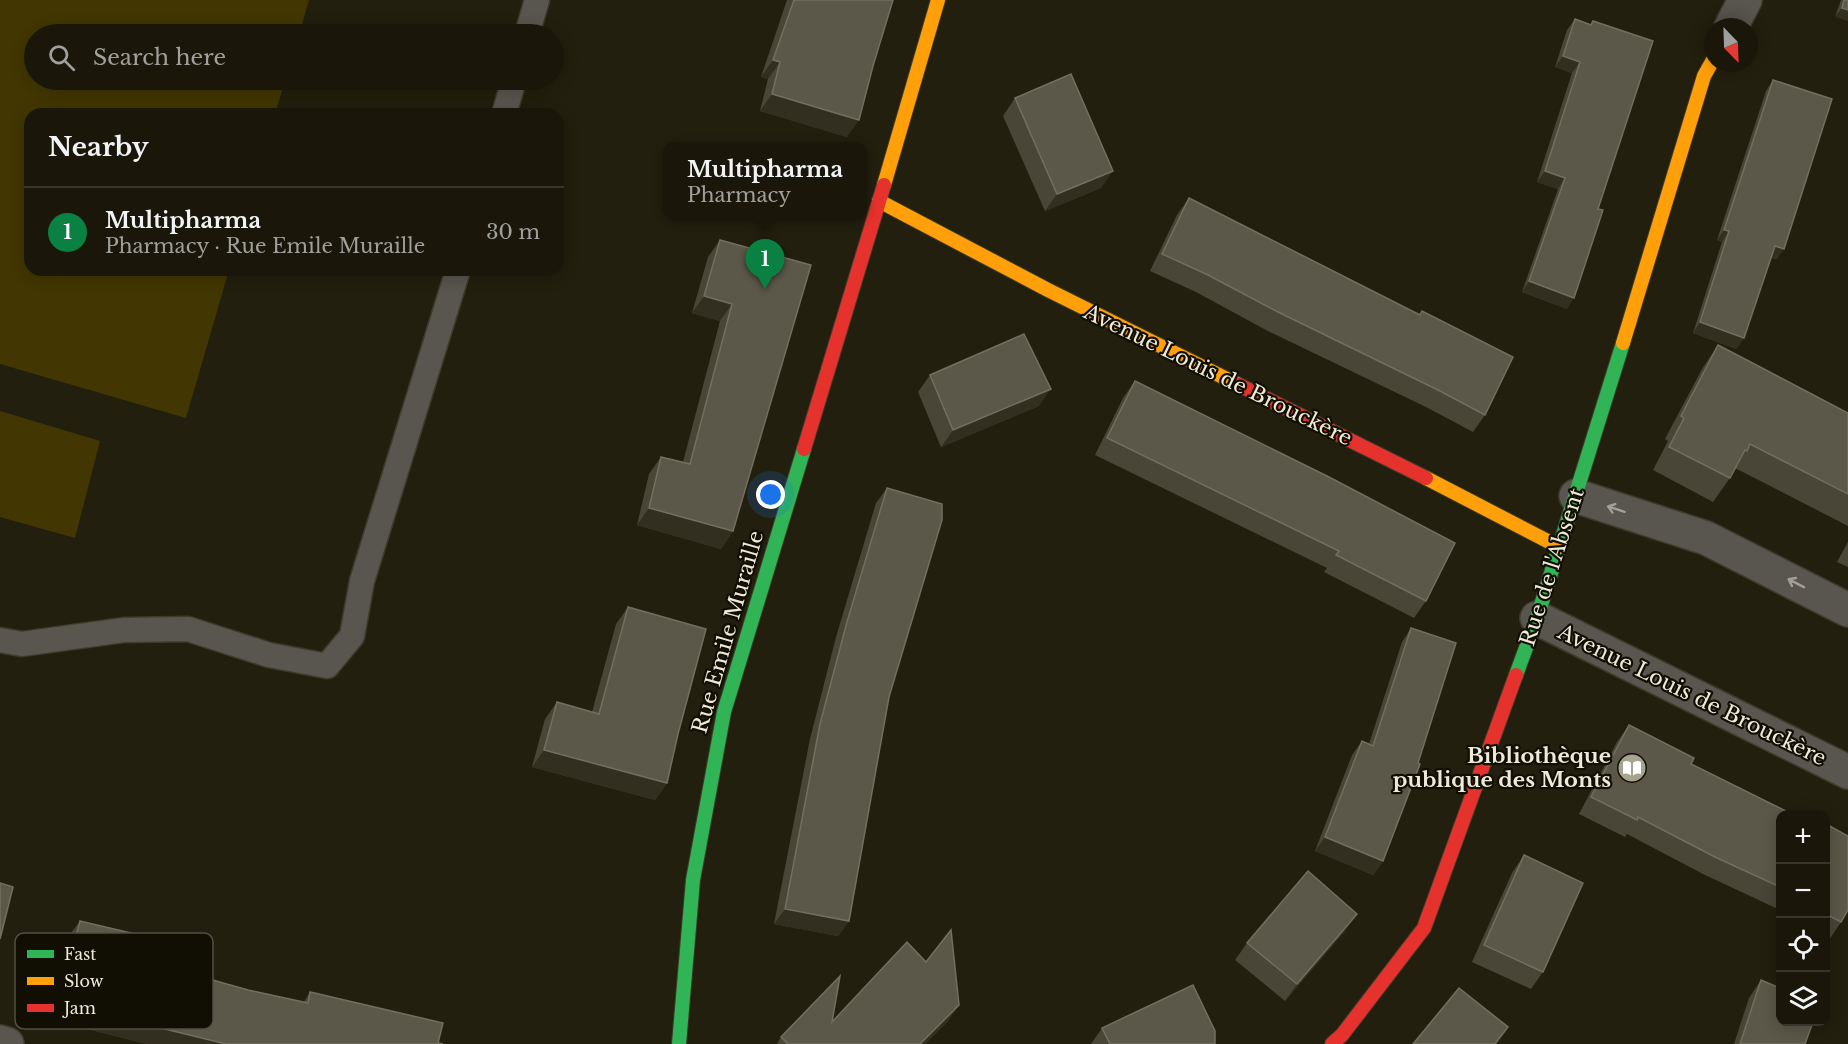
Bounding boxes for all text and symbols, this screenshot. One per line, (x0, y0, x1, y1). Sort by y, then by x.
north arrow (1704, 18, 1758, 72)
search box (24, 24, 564, 90)
icon: search (45, 41, 78, 74)
text: Search here (93, 44, 226, 71)
text: Nearby (48, 131, 149, 163)
popup (663, 142, 867, 220)
text: Multipharma (687, 156, 843, 183)
text: Pharmacy (687, 183, 791, 207)
text: Multipharma (105, 207, 261, 234)
text: 1 (63, 220, 72, 244)
text: 30 m (486, 220, 540, 244)
text: Pharmacy · Rue Emile Muraille (105, 234, 425, 258)
pin: 1 (746, 240, 784, 289)
street label: Avenue Louis de Brouckère (1079, 298, 1356, 451)
your location (756, 480, 785, 509)
street label: Rue de l'Absent (1514, 485, 1590, 649)
one-way arrow (1607, 503, 1626, 514)
street label: Rue Emile Muraille (687, 528, 769, 736)
one-way arrow (1787, 577, 1805, 589)
street label: Avenue Louis de Brouckère (1553, 618, 1830, 771)
place label: Bibliothèque publique des Monts (1393, 743, 1611, 793)
library icon: Bibliothèque publique des Monts (1616, 752, 1648, 784)
map controls (1776, 810, 1830, 1026)
button: + (1776, 810, 1830, 864)
button: − (1776, 864, 1830, 918)
button: locate (1776, 918, 1830, 972)
legend (15, 933, 213, 1029)
text: Fast (64, 944, 96, 964)
text: Slow (64, 971, 104, 991)
button: layers (1776, 972, 1830, 1026)
text: Jam (62, 998, 96, 1018)

